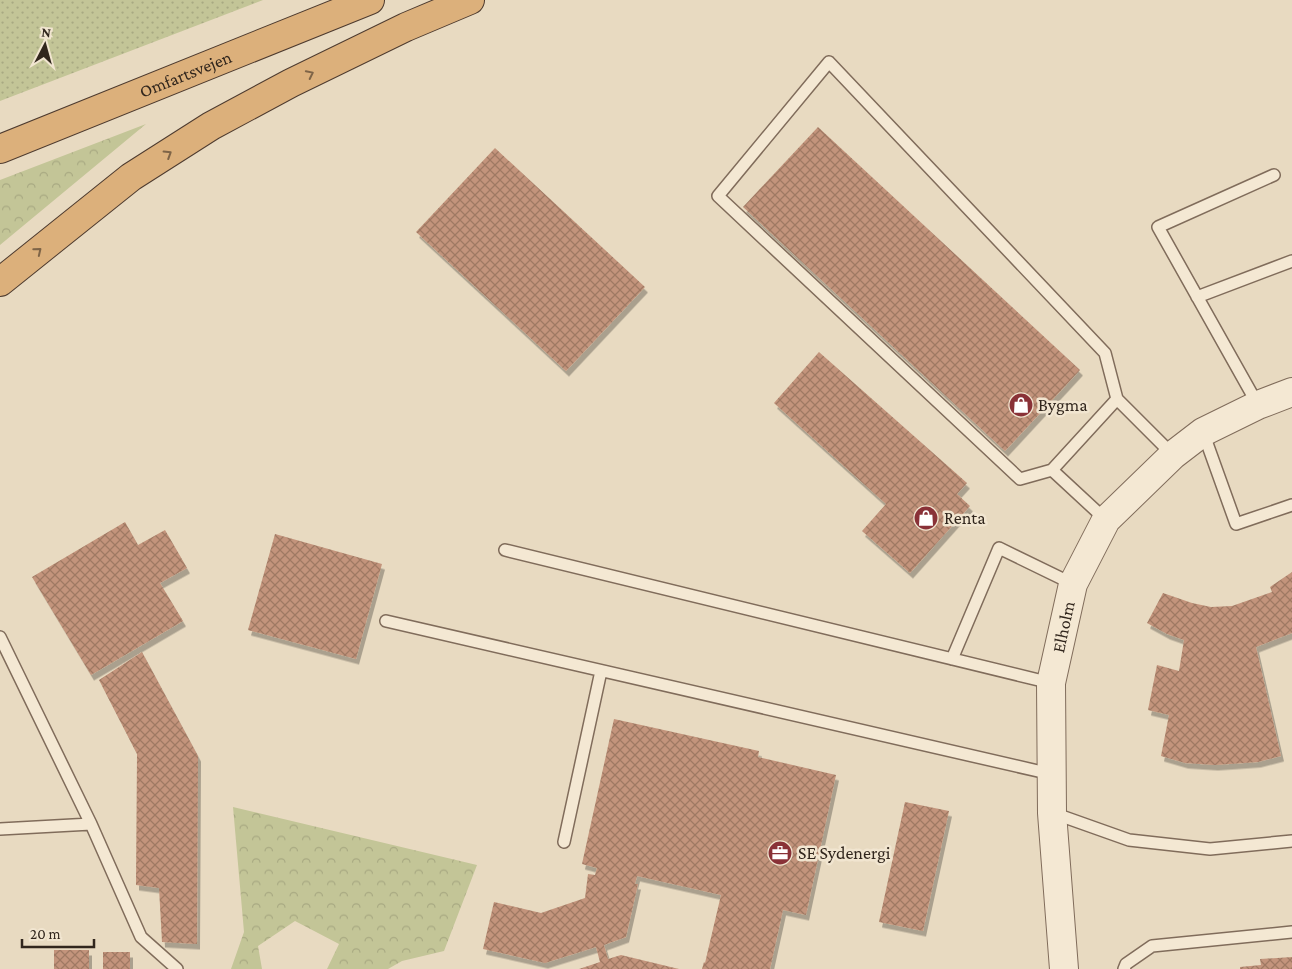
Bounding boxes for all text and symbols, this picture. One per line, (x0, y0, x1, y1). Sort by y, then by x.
north arrow (20, 20, 70, 70)
text: N (41, 24, 52, 41)
street label: Omfartsvejen (137, 47, 235, 102)
one-way arrow (304, 70, 313, 80)
one-way arrow (163, 150, 172, 160)
one-way arrow (32, 249, 41, 257)
shop icon: Bygma (1008, 392, 1034, 418)
place label: Bygma (1038, 395, 1088, 415)
shop icon: Renta (913, 505, 939, 531)
place label: Renta (944, 508, 986, 528)
street label: Elholm (1048, 599, 1079, 655)
office icon: SE Sydenergi (767, 840, 793, 866)
place label: SE Sydenergi (798, 843, 891, 863)
scale bar (22, 916, 95, 948)
text: 20 m (30, 926, 61, 942)

